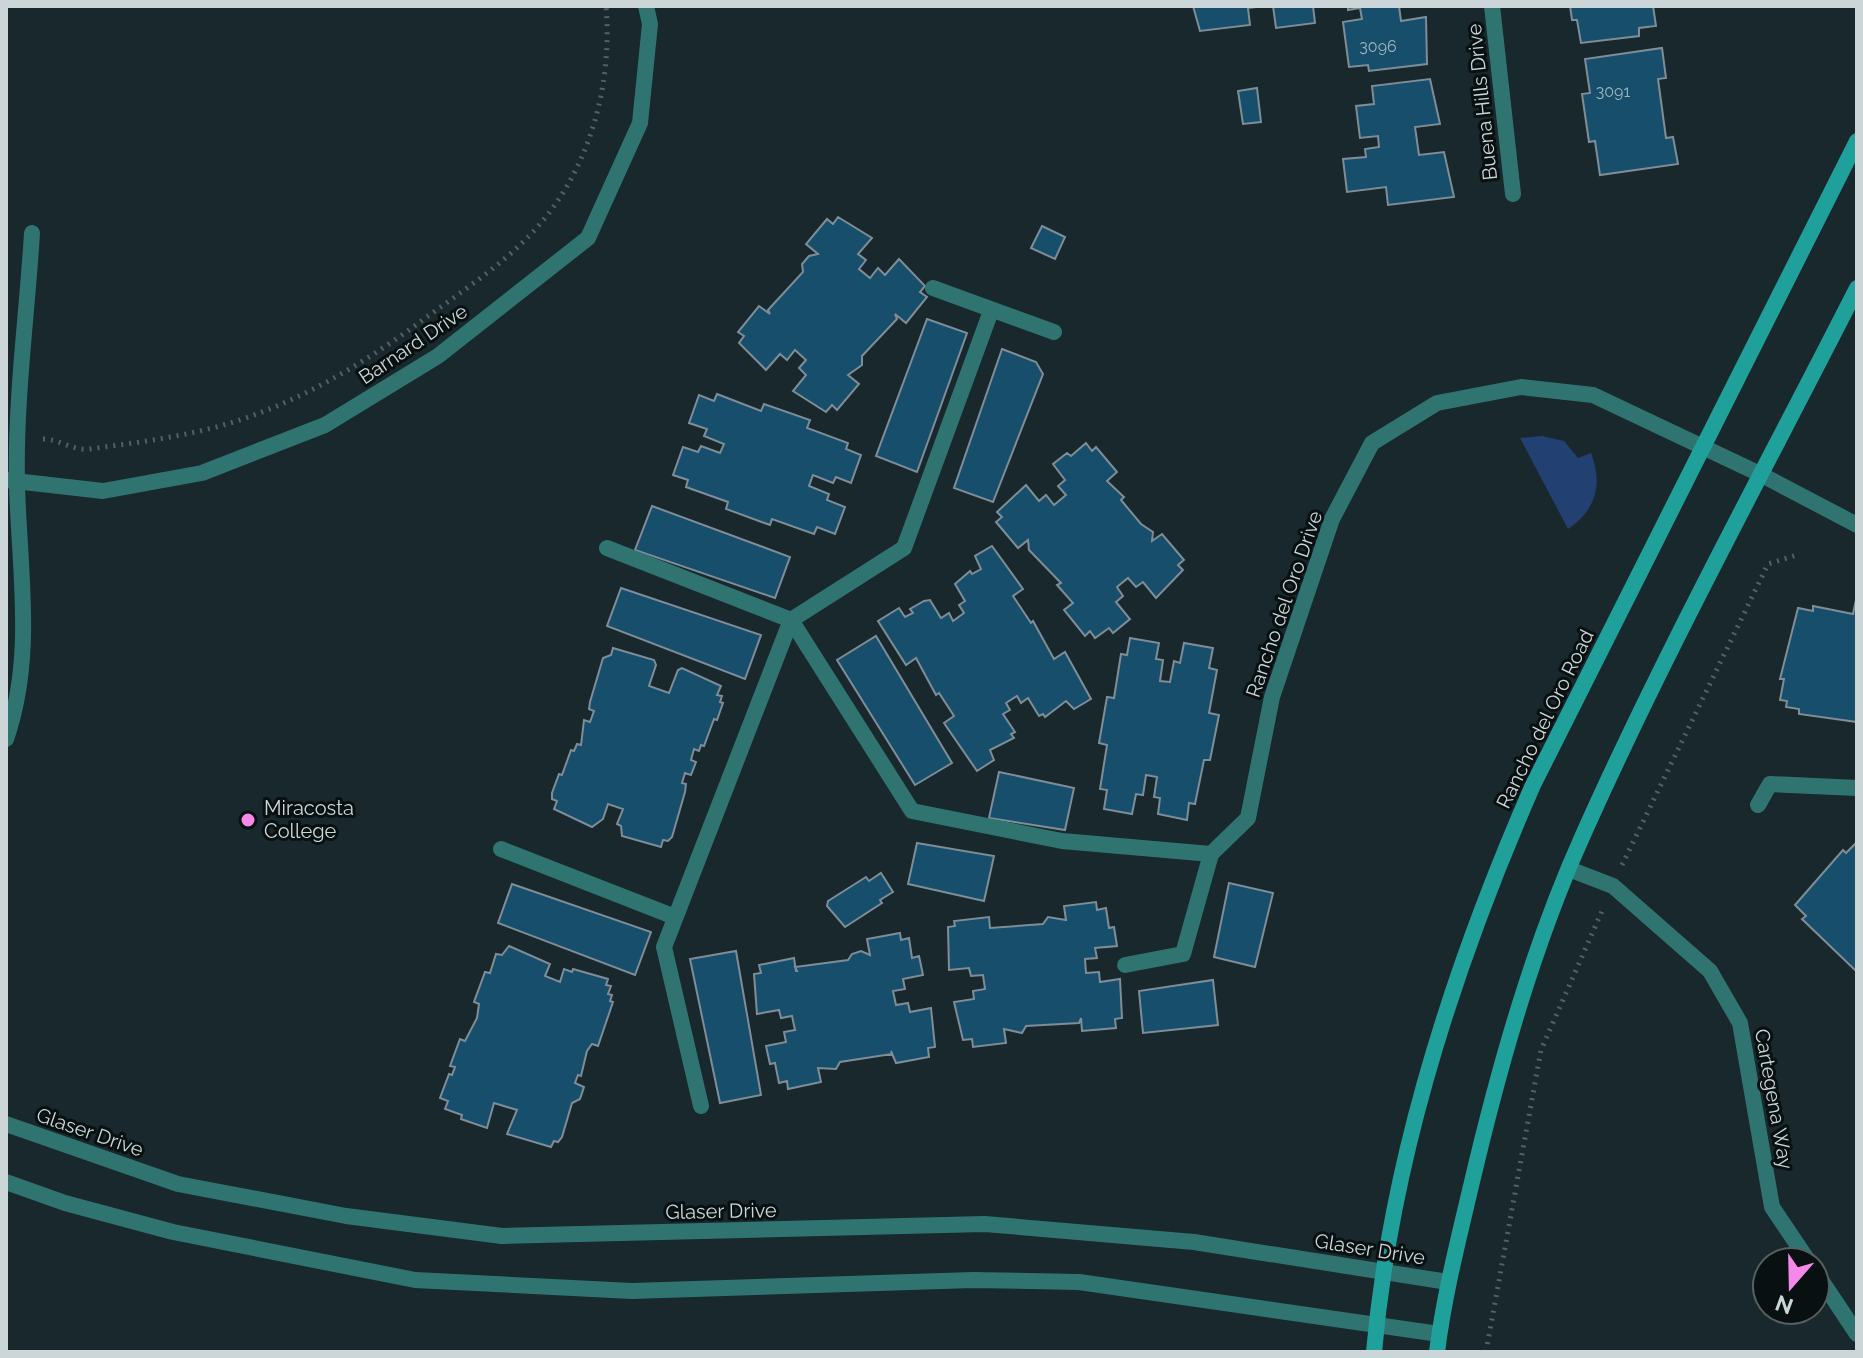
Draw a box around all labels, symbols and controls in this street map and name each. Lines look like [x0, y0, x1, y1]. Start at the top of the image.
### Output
street label: Buena Hills Drive [1462, 22, 1502, 181]
house number: 3096 [1359, 37, 1397, 56]
house number: 3091 [1596, 82, 1630, 101]
street label: Barnard Drive [354, 299, 472, 389]
street label: Rancho del Oro Drive [1241, 507, 1327, 700]
street label: Rancho del Oro Road [1491, 626, 1599, 812]
place label: Miracosta College [264, 796, 354, 843]
marker: Miracosta College [239, 811, 257, 829]
street label: Cartegena Way [1750, 1027, 1798, 1171]
street label: Glaser Drive [33, 1103, 147, 1162]
street label: Glaser Drive [665, 1198, 777, 1224]
street label: Glaser Drive [1313, 1228, 1427, 1270]
north arrow [1751, 1246, 1831, 1326]
text: N [1772, 1290, 1796, 1320]

